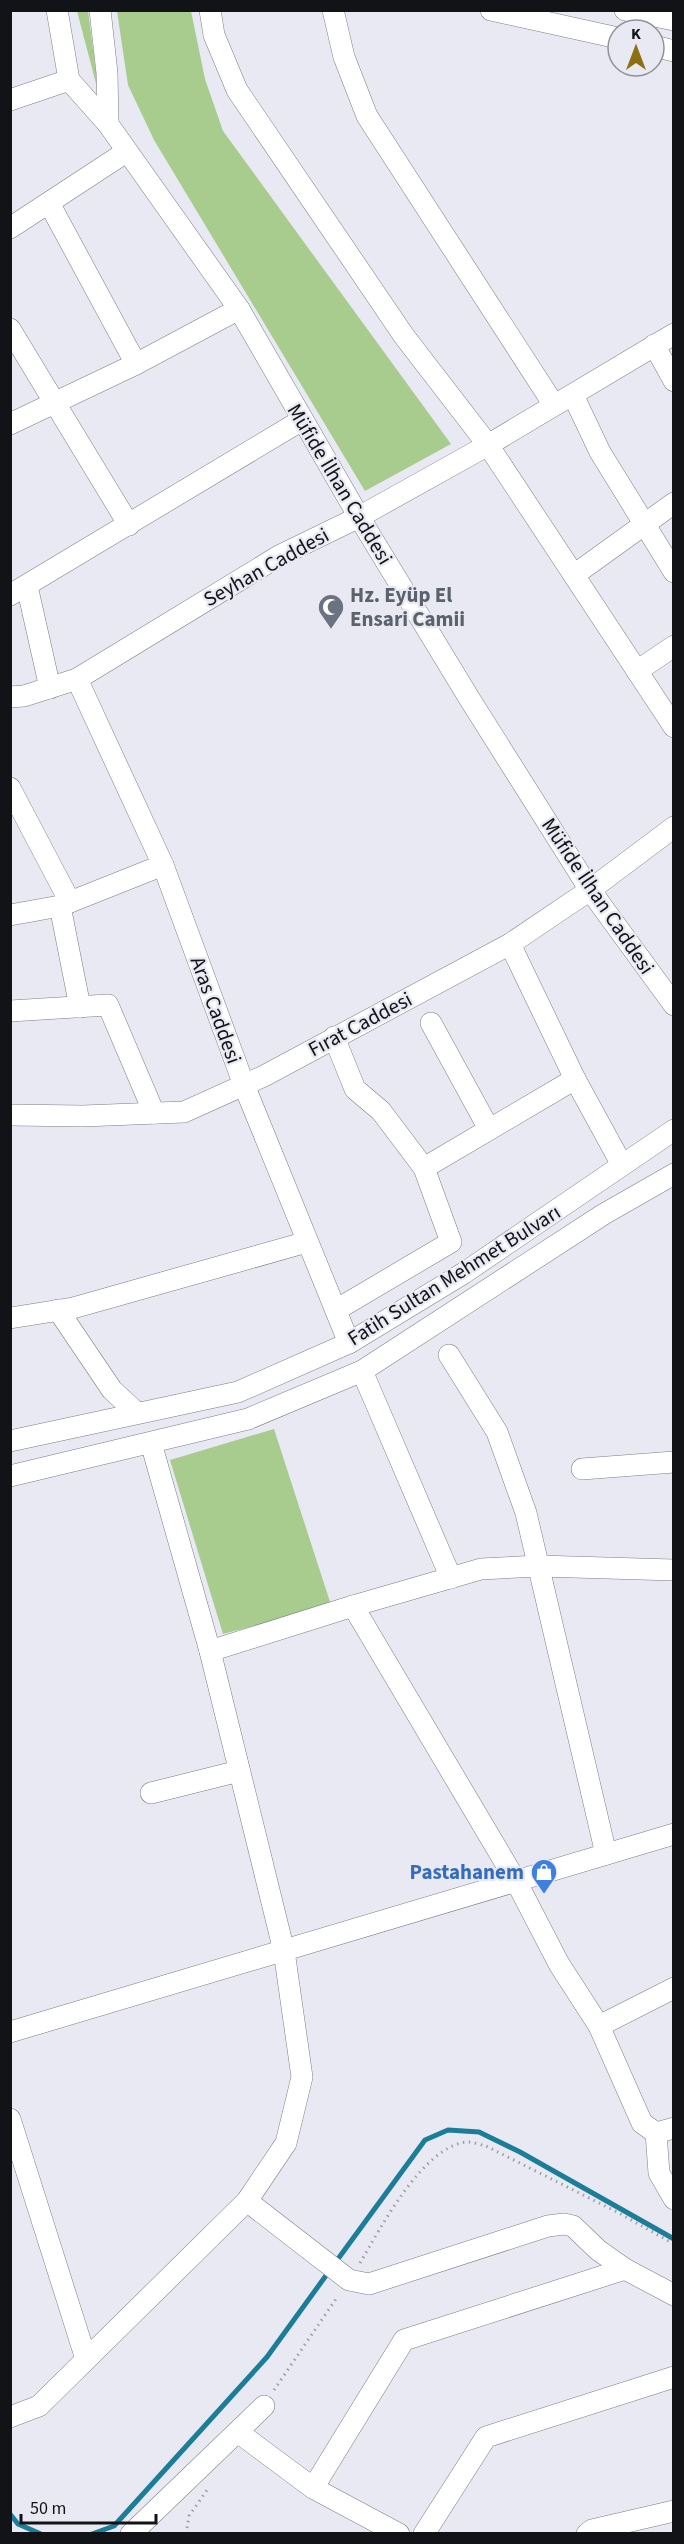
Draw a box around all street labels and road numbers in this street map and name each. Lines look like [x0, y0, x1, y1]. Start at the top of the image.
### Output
street label: Müfide İlhan Caddesi [280, 398, 400, 570]
street label: Seyhan Caddesi [198, 520, 334, 614]
street label: Müfide İlhan Caddesi [534, 812, 662, 980]
street label: Aras Caddesi [183, 952, 249, 1068]
street label: Fırat Caddesi [303, 984, 417, 1064]
street label: Fatih Sultan Mehmet Bulvarı [342, 1197, 566, 1353]

